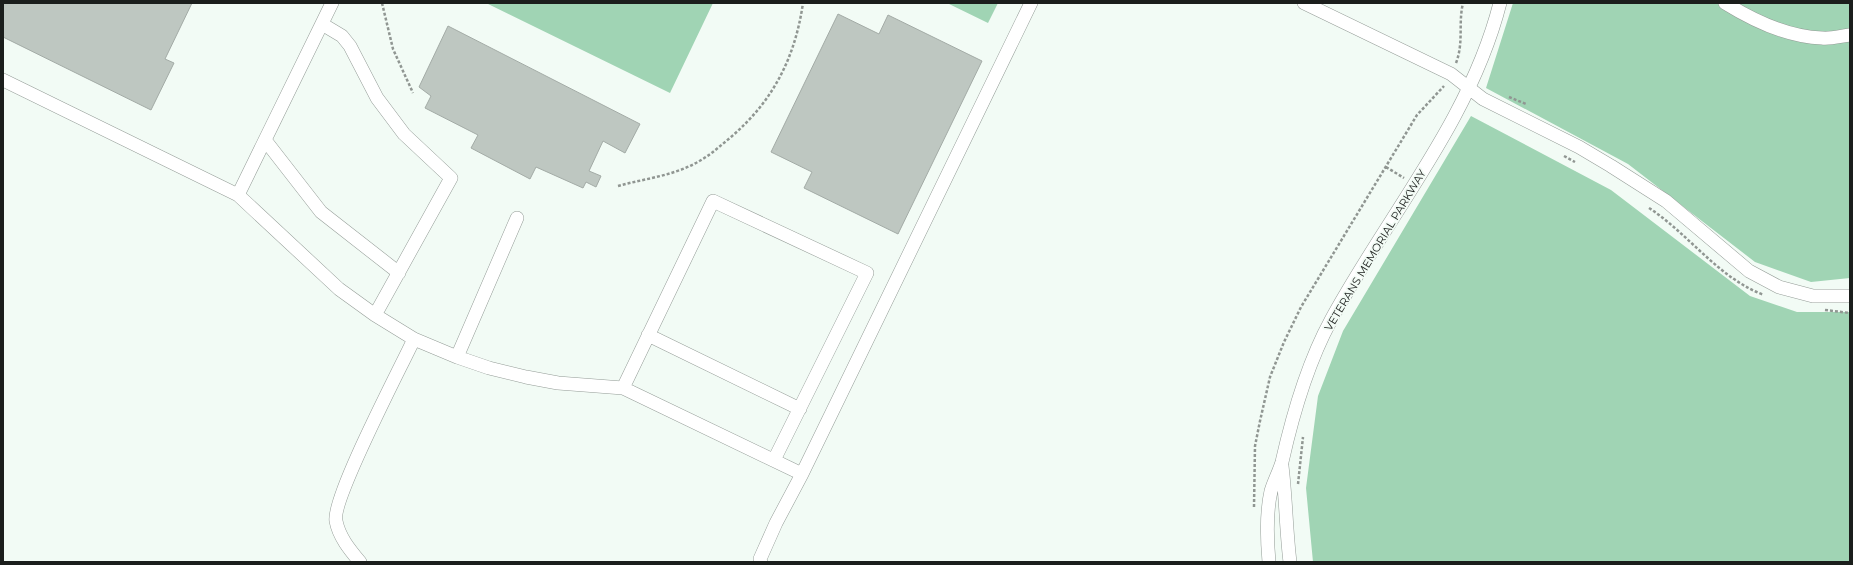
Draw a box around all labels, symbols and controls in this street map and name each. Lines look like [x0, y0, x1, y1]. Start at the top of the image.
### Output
street label: VETERANS MEMORIAL PARKWAY [1321, 167, 1429, 333]

